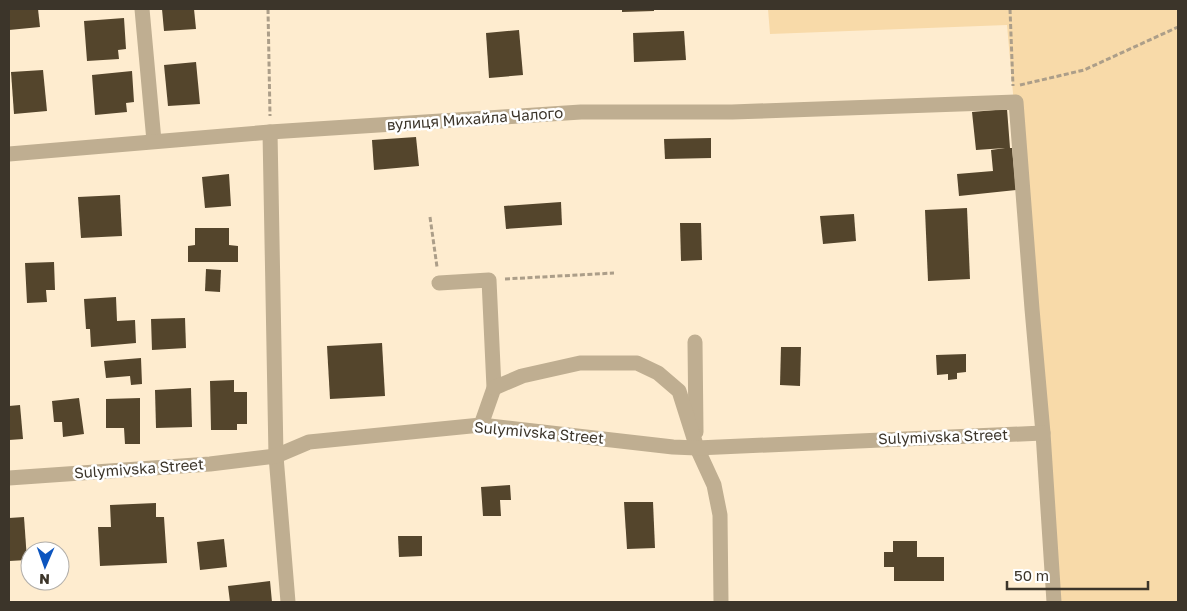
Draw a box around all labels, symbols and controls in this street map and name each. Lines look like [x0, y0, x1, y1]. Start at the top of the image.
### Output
street label: вулиця Михайла Чалого [386, 103, 564, 133]
street label: Sulymivska Street [473, 417, 605, 447]
street label: Sulymivska Street [878, 425, 1008, 447]
street label: Sulymivska Street [73, 454, 204, 482]
north arrow [20, 541, 70, 591]
scale bar [1007, 558, 1148, 590]
text: 50 m [1014, 566, 1049, 584]
text: N [39, 571, 50, 588]

